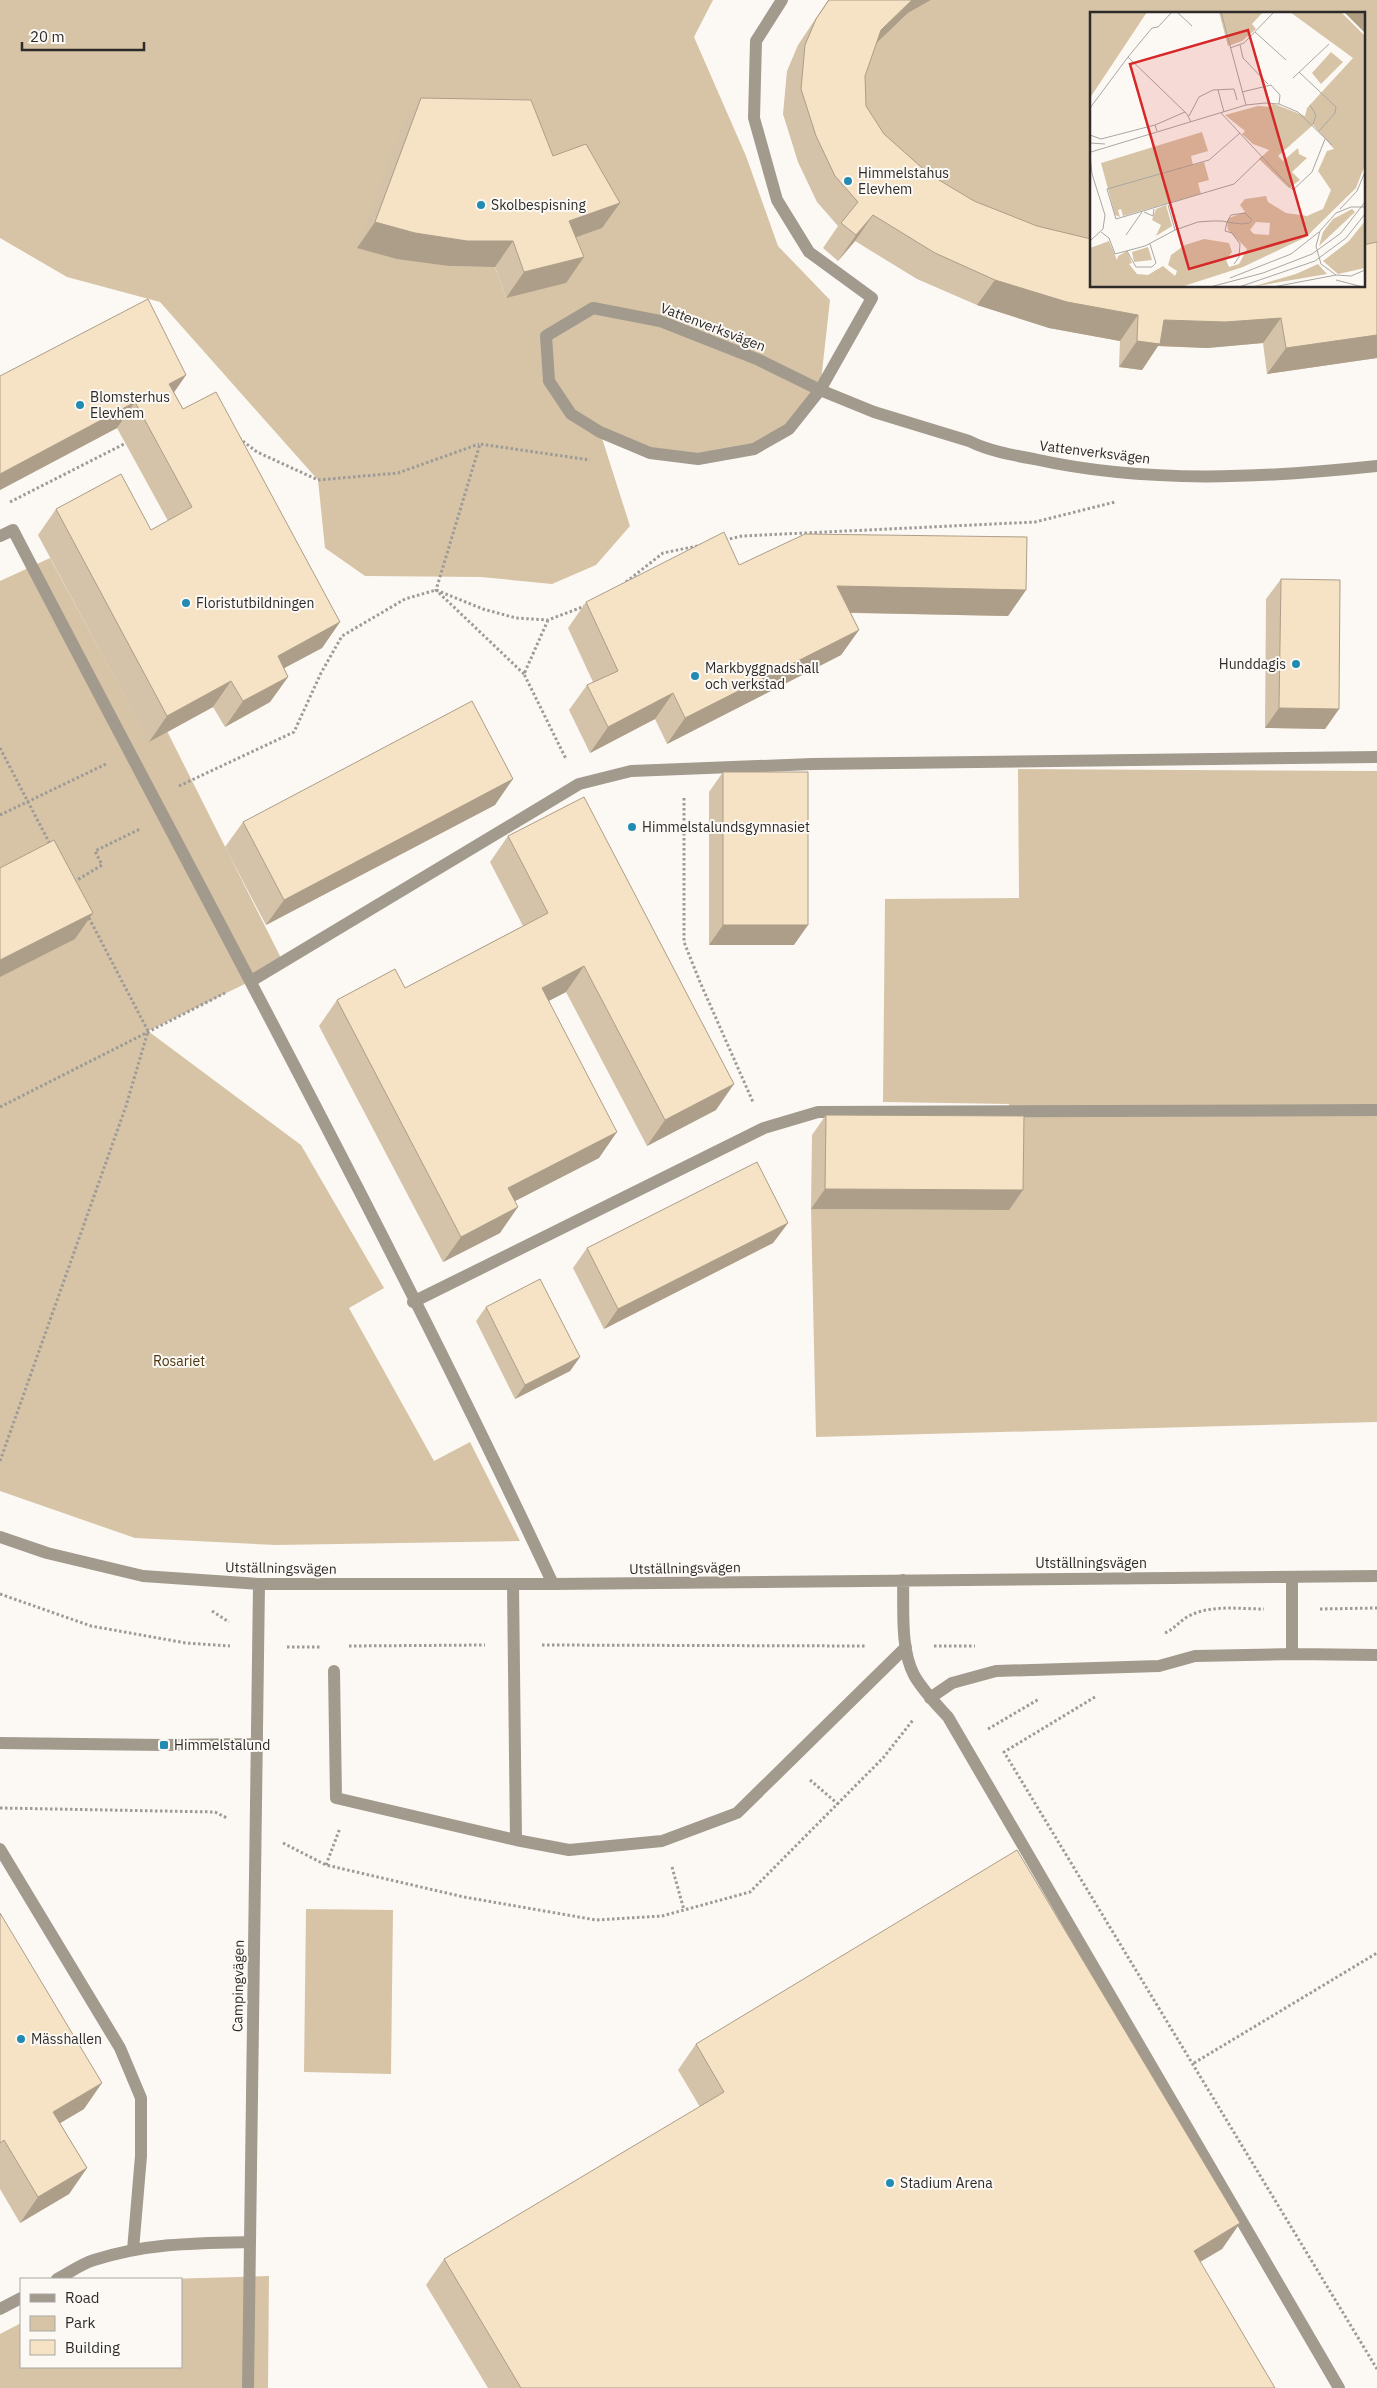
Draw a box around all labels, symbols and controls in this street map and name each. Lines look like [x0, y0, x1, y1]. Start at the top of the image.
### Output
inset map [1090, 12, 1364, 288]
scale bar [22, 20, 145, 52]
text: 20 m [30, 27, 65, 46]
place label: Himmelstahus Elevhem [858, 164, 949, 198]
marker: Himmelstahus Elevhem [842, 175, 854, 187]
place label: Skolbespisning [491, 196, 586, 214]
marker: Skolbespisning [475, 199, 487, 211]
street label: Vattenverksvägen [658, 299, 768, 355]
place label: Blomsterhus Elevhem [90, 388, 170, 422]
marker: Blomsterhus Elevhem [74, 399, 86, 411]
street label: Vattenverksvägen [1039, 436, 1151, 468]
place label: Floristutbildningen [196, 594, 315, 612]
marker: Floristutbildningen [180, 597, 192, 609]
place label: Hunddagis [1219, 655, 1286, 673]
marker: Hunddagis [1290, 658, 1302, 670]
place label: Markbyggnadshall och verkstad [705, 659, 819, 693]
marker: Markbyggnadshall och verkstad [689, 670, 701, 682]
place label: Himmelstalundsgymnasiet [642, 818, 810, 836]
marker: Himmelstalundsgymnasiet [626, 821, 638, 833]
park label: Rosariet [153, 1352, 205, 1370]
street label: Utställningsvägen [1035, 1554, 1147, 1572]
street label: Utställningsvägen [225, 1558, 337, 1578]
street label: Utställningsvägen [629, 1558, 741, 1578]
place label: Himmelstalund [174, 1736, 270, 1754]
marker: Himmelstalund [158, 1739, 170, 1751]
street label: Campingvägen [228, 1940, 248, 2032]
place label: Mässhallen [31, 2030, 102, 2048]
marker: Mässhallen [15, 2033, 27, 2045]
place label: Stadium Arena [900, 2174, 993, 2192]
marker: Stadium Arena [884, 2177, 896, 2189]
legend [20, 2278, 182, 2368]
text: Road [65, 2288, 100, 2307]
text: Park [65, 2313, 95, 2332]
text: Building [65, 2338, 120, 2357]

